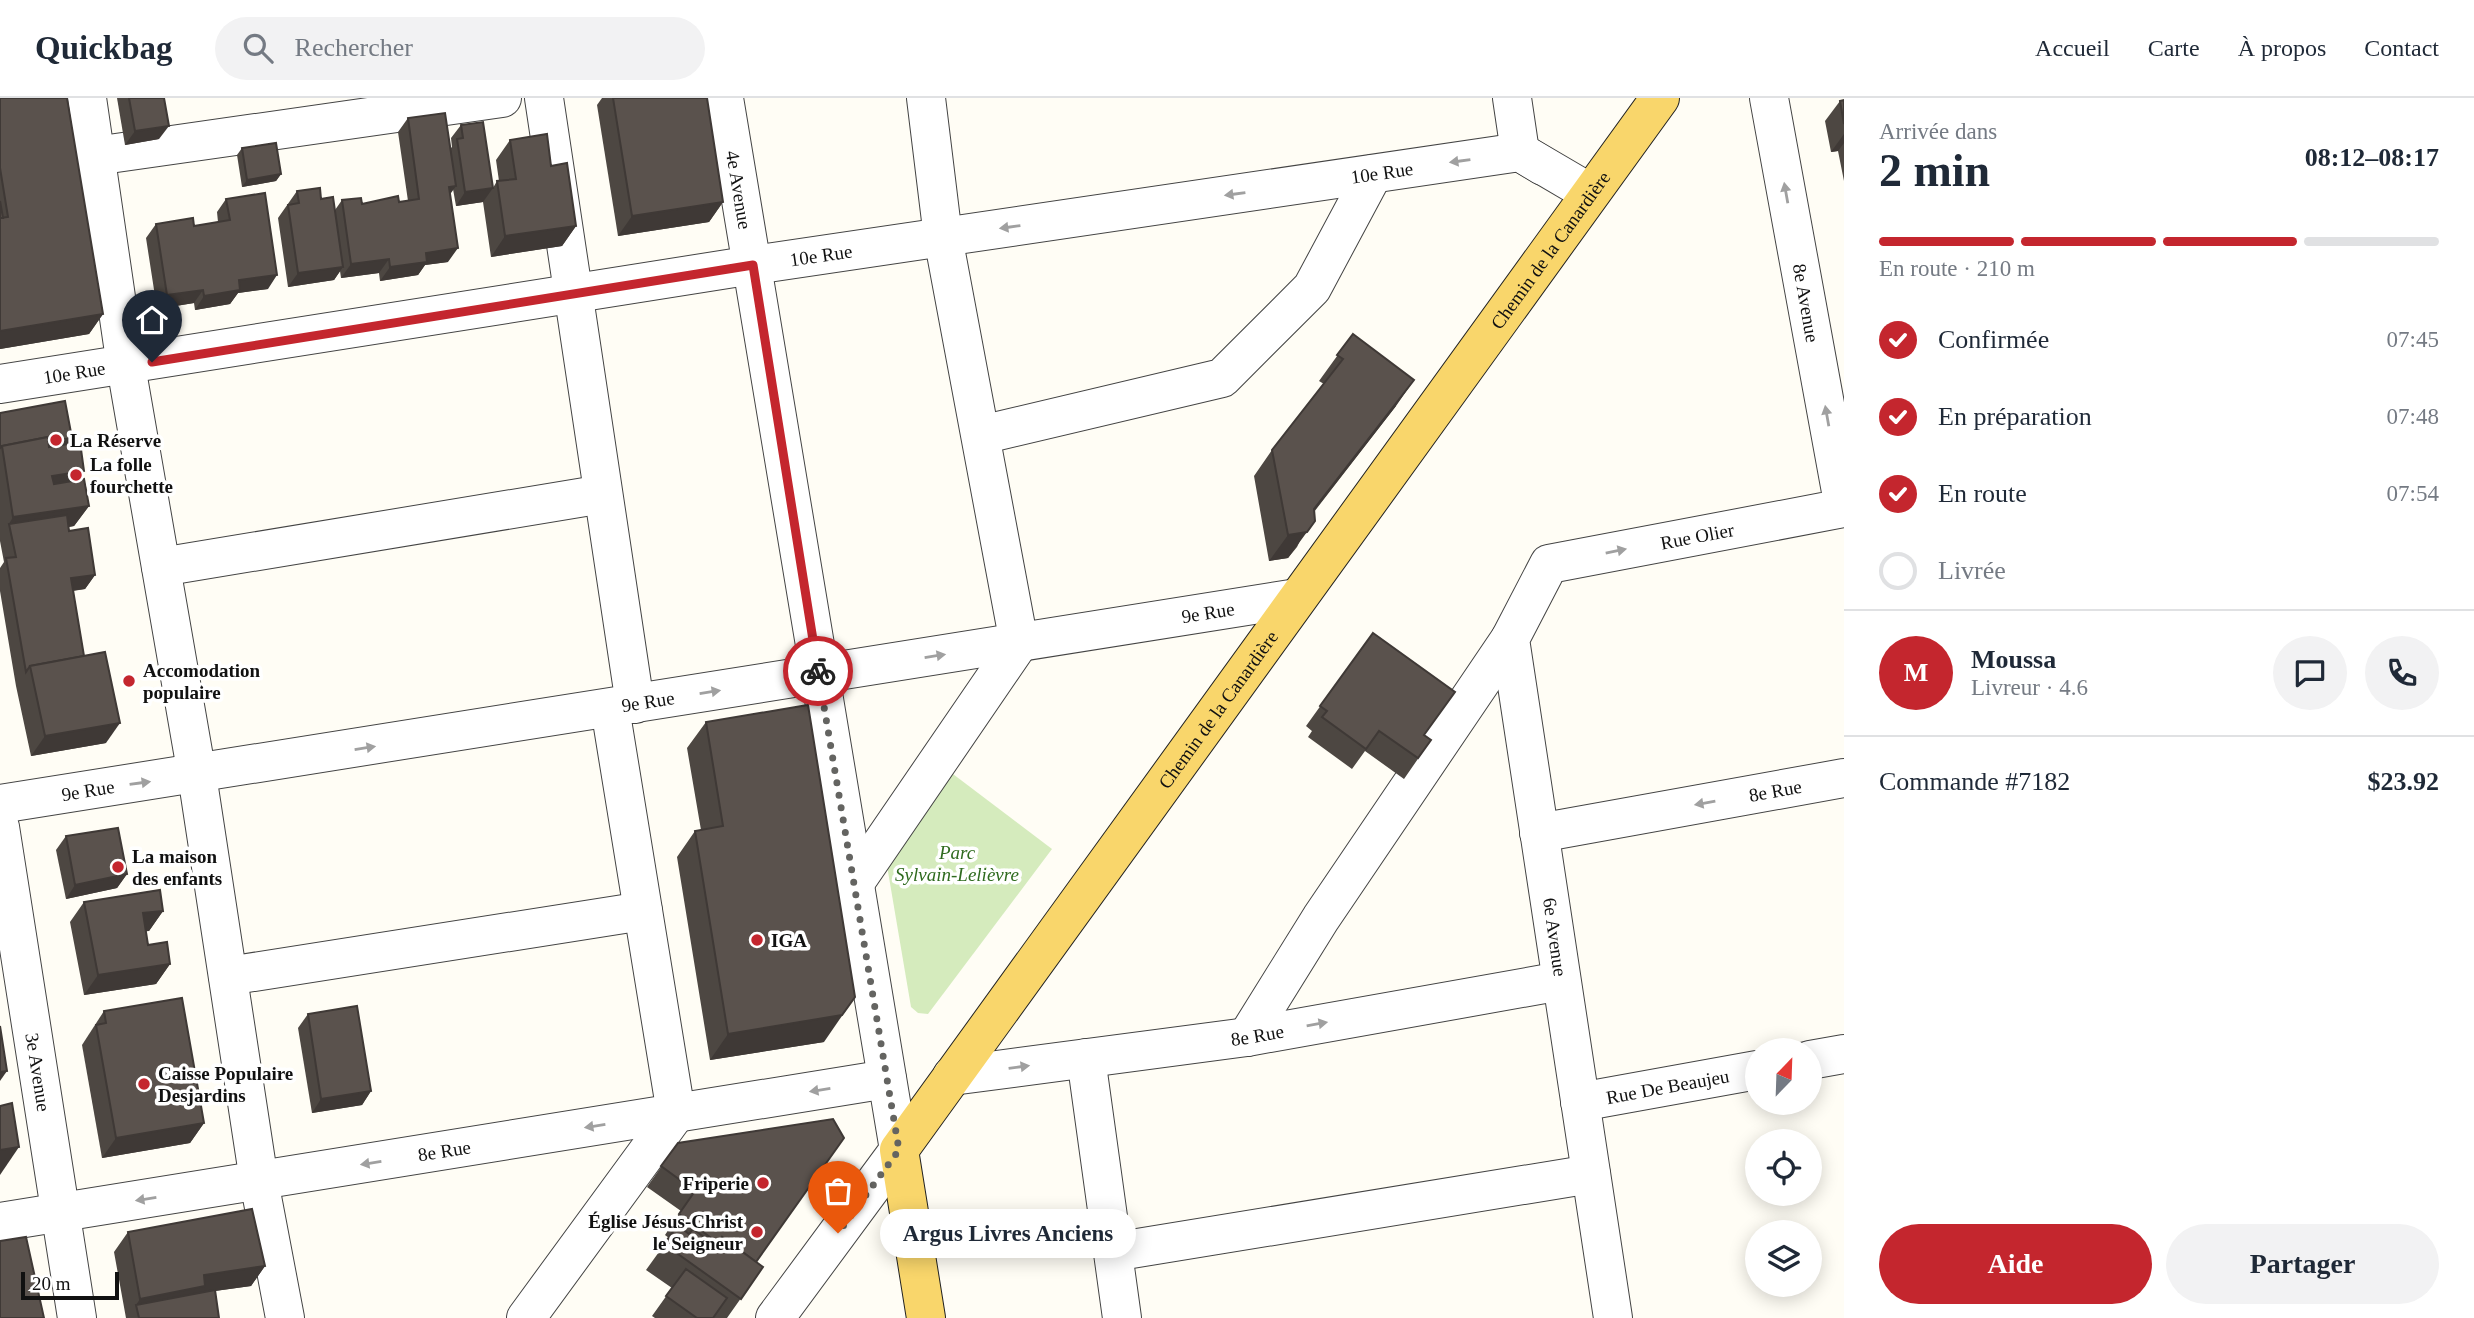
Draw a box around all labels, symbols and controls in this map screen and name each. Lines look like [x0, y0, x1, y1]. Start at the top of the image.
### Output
search box [215, 17, 705, 80]
icon: search [239, 29, 277, 67]
text: Quickbag [35, 30, 173, 66]
text: Rechercher [295, 33, 413, 62]
text: Accueil [2035, 35, 2110, 61]
text: Carte [2148, 35, 2200, 61]
text: À propos [2238, 35, 2326, 61]
text: Contact [2364, 35, 2439, 61]
text: Arrivée dans [1879, 119, 1997, 144]
text: 08:12–08:17 [2305, 143, 2439, 172]
text: 2 min [1879, 145, 1990, 196]
street label: 4e Avenue [722, 149, 756, 231]
one-way arrow [1449, 156, 1471, 167]
street label: 10e Rue [1349, 157, 1414, 187]
street label: Chemin de la Canardière [1486, 167, 1614, 333]
one-way arrow [1780, 182, 1791, 204]
one-way arrow [1224, 189, 1246, 200]
one-way arrow [999, 222, 1021, 233]
street label: 10e Rue [788, 240, 854, 270]
text: En route · 210 m [1879, 256, 2035, 281]
street label: 8e Avenue [1789, 262, 1823, 344]
pin [122, 290, 182, 362]
icon: home [133, 301, 171, 339]
icon: check [1879, 321, 1917, 359]
text: Confirmée [1938, 325, 2049, 354]
text: 07:45 [2387, 327, 2439, 352]
street label: 10e Rue [41, 357, 107, 388]
icon: check [1879, 398, 1917, 436]
text: En préparation [1938, 402, 2092, 431]
text: 07:48 [2387, 404, 2439, 429]
one-way arrow [1821, 405, 1832, 427]
place label: La Réserve [70, 430, 161, 451]
marker: La Réserve [48, 432, 64, 448]
place label: La folle fourchette [90, 454, 173, 497]
marker: La folle fourchette [68, 467, 84, 483]
icon: check [1879, 475, 1917, 513]
text: En route [1938, 479, 2027, 508]
text: 07:54 [2387, 481, 2439, 506]
street label: Rue Olier [1659, 519, 1736, 553]
one-way arrow [1605, 546, 1627, 557]
text: Livrée [1938, 556, 2006, 585]
street label: 9e Rue [1180, 598, 1236, 627]
street label: Chemin de la Canardière [1154, 626, 1282, 792]
courier [783, 636, 853, 706]
button: chat [2273, 636, 2347, 710]
button: phone [2365, 636, 2439, 710]
text: Moussa [1971, 645, 2056, 674]
one-way arrow [924, 650, 946, 661]
icon: bike [799, 652, 837, 690]
text: M [1904, 658, 1928, 687]
place label: Accomodation populaire [143, 660, 261, 703]
marker: Accomodation populaire [121, 673, 137, 689]
text: Livreur · 4.6 [1971, 675, 2088, 700]
one-way arrow [700, 686, 722, 697]
street label: 9e Rue [620, 687, 676, 716]
one-way arrow [354, 742, 376, 753]
text: Commande #7182 [1879, 767, 2070, 796]
text: $23.92 [2368, 767, 2439, 796]
street label: 9e Rue [60, 775, 116, 805]
street label: 8e Rue [1747, 775, 1803, 805]
one-way arrow [129, 778, 151, 789]
one-way arrow [1693, 798, 1715, 809]
park label: Parc Sylvain-Lelièvre [895, 842, 1019, 885]
place label: La maison des enfants [132, 846, 222, 889]
marker: La maison des enfants [110, 859, 126, 875]
street label: 6e Avenue [1539, 896, 1571, 978]
place label: IGA [771, 930, 807, 951]
marker: IGA [749, 932, 765, 948]
one-way arrow [1306, 1018, 1328, 1029]
street label: 8e Rue [1230, 1020, 1285, 1050]
street label: 3e Avenue [22, 1031, 55, 1113]
north arrow [1745, 1038, 1822, 1115]
map controls [1745, 1038, 1822, 1297]
one-way arrow [1008, 1061, 1030, 1072]
place label: Caisse Populaire Desjardins [158, 1063, 293, 1106]
street label: Rue De Beaujeu [1604, 1065, 1731, 1108]
marker: Caisse Populaire Desjardins [136, 1076, 152, 1092]
one-way arrow [809, 1085, 831, 1096]
one-way arrow [584, 1121, 606, 1132]
button: locate [1745, 1129, 1822, 1206]
street label: 8e Rue [416, 1136, 472, 1165]
one-way arrow [360, 1158, 382, 1169]
pin [808, 1161, 868, 1233]
icon: bag [819, 1172, 857, 1210]
place label: Friperie [683, 1173, 749, 1194]
marker: Friperie [755, 1175, 771, 1191]
one-way arrow [135, 1193, 157, 1204]
callout: Argus Livres Anciens [880, 1208, 1136, 1258]
place label: Église Jésus-Christ le Seigneur [588, 1211, 744, 1254]
button: layers [1745, 1220, 1822, 1297]
text: Argus Livres Anciens [903, 1221, 1113, 1246]
marker: Église Jésus-Christ le Seigneur [749, 1224, 765, 1240]
button: Aide [1879, 1224, 2152, 1304]
button: Partager [2166, 1224, 2439, 1304]
scale bar [21, 1269, 119, 1301]
text: 20 m [32, 1273, 71, 1294]

